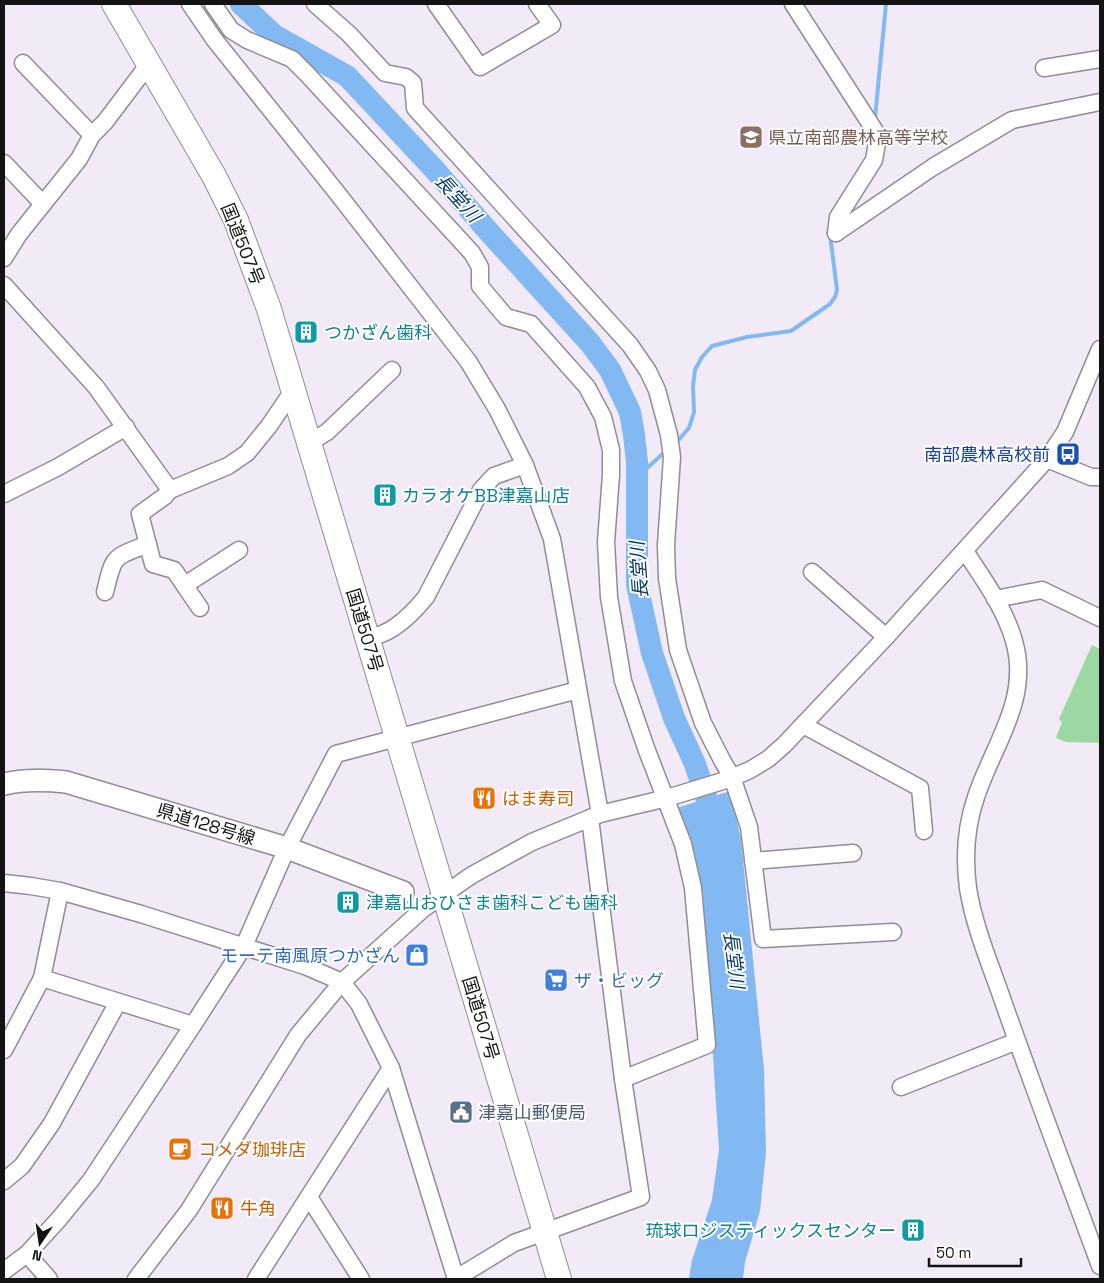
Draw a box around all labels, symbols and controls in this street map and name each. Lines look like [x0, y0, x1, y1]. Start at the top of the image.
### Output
school or university icon: 県立南部農林高等学校 [738, 124, 764, 150]
place label: 県立南部農林高等学校 [768, 126, 948, 149]
water label: 長堂川 [430, 168, 488, 229]
street label: 国道507号 [216, 200, 270, 288]
building icon: つかざん歯科 [293, 319, 319, 345]
place label: つかざん歯科 [324, 321, 432, 344]
bus stop icon: 南部農林高校前 [1055, 441, 1081, 467]
place label: 南部農林高校前 [924, 443, 1050, 466]
building icon: カラオケBB津嘉山店 [372, 482, 398, 508]
place label: カラオケBB津嘉山店 [402, 484, 570, 507]
water label: 長堂川 [624, 539, 653, 599]
street label: 国道507号 [341, 585, 389, 675]
restaurant icon: はま寿司 [471, 785, 497, 811]
place label: はま寿司 [502, 787, 574, 810]
street label: 県道128号線 [154, 798, 258, 850]
building icon: 津嘉山おひさま歯科こども歯科 [335, 889, 361, 915]
place label: 津嘉山おひさま歯科こども歯科 [366, 891, 618, 914]
water label: 長堂川 [718, 930, 750, 992]
shop icon: モーテ南風原つかざん [404, 942, 430, 968]
place label: モーテ南風原つかざん [220, 944, 400, 967]
supermarket icon: ザ・ビッグ [543, 967, 569, 993]
place label: ザ・ビッグ [574, 969, 664, 992]
street label: 国道507号 [457, 973, 505, 1063]
public building icon: 津嘉山郵便局 [448, 1099, 474, 1125]
place label: 津嘉山郵便局 [478, 1101, 586, 1124]
cafe icon: コメダ珈琲店 [167, 1136, 193, 1162]
place label: コメダ珈琲店 [198, 1138, 306, 1161]
restaurant icon: 牛角 [209, 1195, 235, 1221]
place label: 牛角 [240, 1197, 276, 1220]
building icon: 琉球ロジスティックスセンター [900, 1217, 926, 1243]
north arrow [15, 1218, 65, 1268]
place label: 琉球ロジスティックスセンター [646, 1219, 896, 1242]
scale bar [929, 1236, 1022, 1268]
text: 50 m [936, 1243, 971, 1262]
text: N [30, 1246, 44, 1265]

